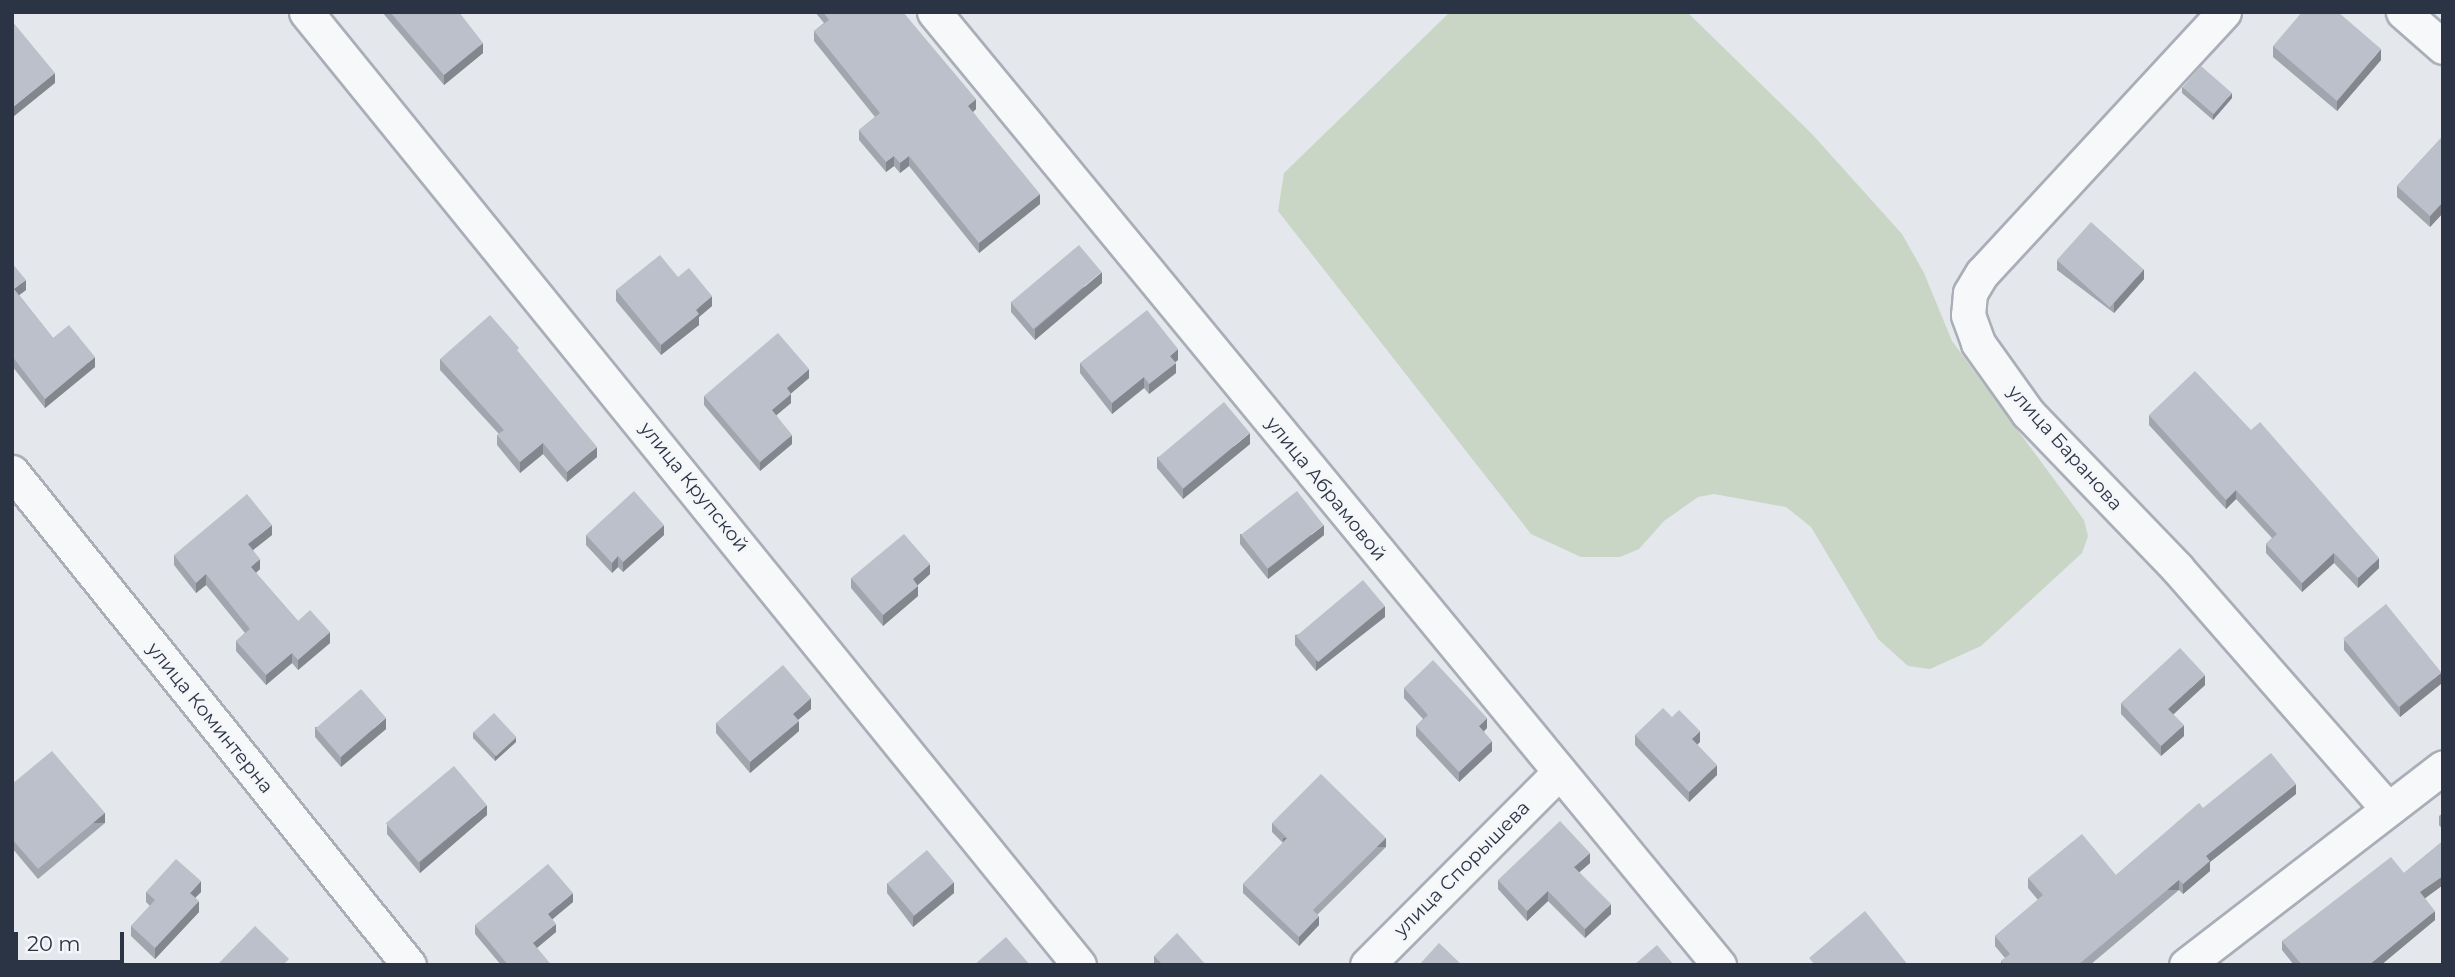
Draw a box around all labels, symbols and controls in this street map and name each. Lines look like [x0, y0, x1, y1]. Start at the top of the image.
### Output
street label: улица Баранова [2003, 381, 2127, 515]
street label: улица Абрамовой [1261, 412, 1391, 566]
street label: улица Крупской [635, 418, 753, 556]
street label: улица Коминтерна [142, 638, 278, 798]
street label: улица Спорышева [1389, 796, 1535, 942]
scale bar [18, 918, 128, 962]
text: 20 m [27, 931, 81, 956]

